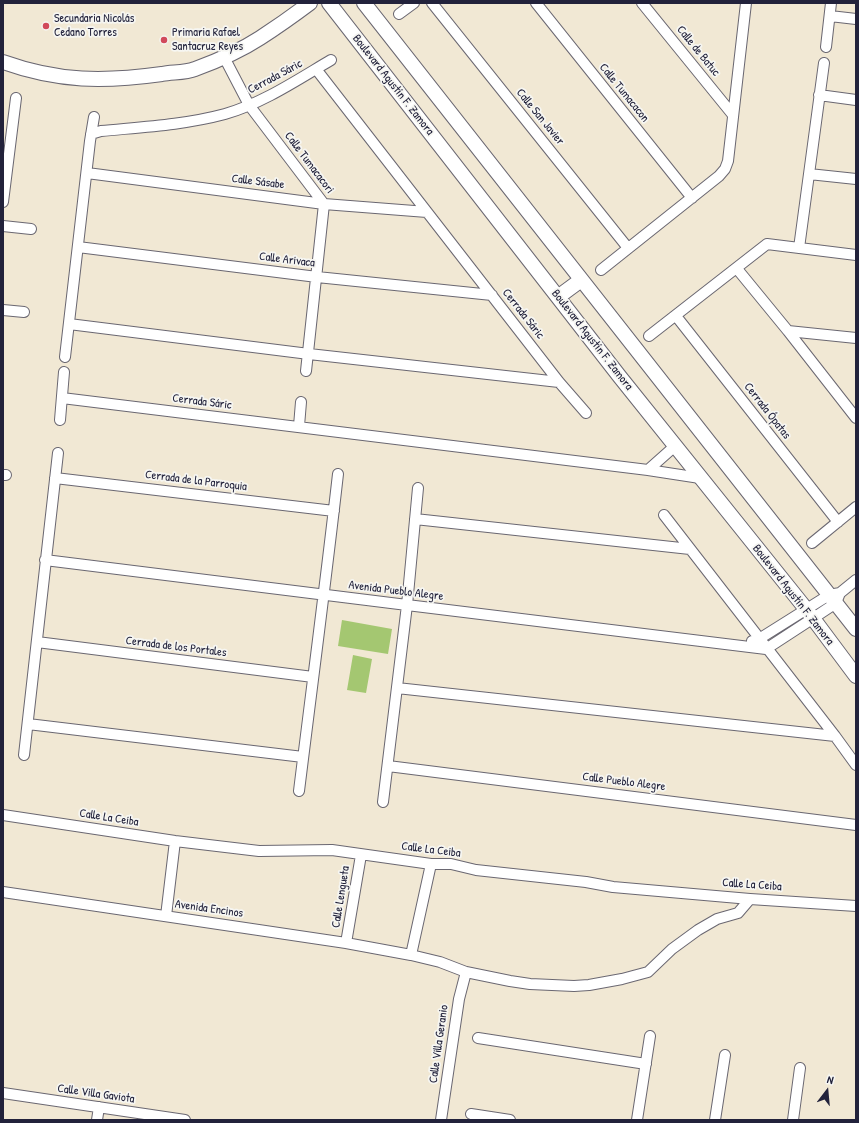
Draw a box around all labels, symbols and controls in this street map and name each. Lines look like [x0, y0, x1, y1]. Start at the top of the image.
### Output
place label: Secundaria Nicolás Cedano Torres [54, 12, 134, 40]
marker: Secundaria Nicolás Cedano Torres [41, 21, 51, 31]
street label: Calle de Batuc [673, 23, 723, 79]
place label: Primaria Rafael Santacruz Reyes [172, 26, 243, 54]
street label: Boulevard Agustín F. Zamora [349, 32, 437, 138]
marker: Primaria Rafael Santacruz Reyes [159, 35, 169, 45]
street label: Cerrada Sáric [245, 57, 305, 97]
street label: Calle Tumacacon [596, 61, 652, 125]
street label: Calle San Javier [513, 86, 567, 148]
street label: Calle Tumacacori [281, 129, 337, 197]
street label: Calle Sásabe [231, 172, 285, 192]
street label: Calle Arivaca [258, 249, 316, 271]
street label: Cerrada Sáric [499, 286, 547, 342]
street label: Boulevard Agustín F. Zamora [548, 287, 636, 393]
street label: Cerrada Ópatas [741, 380, 793, 442]
street label: Cerrada Sáric [172, 391, 232, 413]
street label: Cerrada de la Parroquia [144, 468, 248, 494]
street label: Boulevard Agustín F. Zamora [749, 542, 837, 648]
street label: Avenida Pueblo Alegre [348, 578, 444, 604]
street label: Cerrada de los Portales [125, 634, 227, 660]
street label: Calle Pueblo Alegre [582, 770, 666, 794]
street label: Calle La Ceiba [78, 806, 140, 830]
street label: Calle La Ceiba [401, 839, 461, 861]
street label: Calle Lengueta [329, 865, 353, 929]
street label: Calle La Ceiba [722, 876, 782, 894]
street label: Avenida Encinos [174, 897, 244, 921]
street label: Calle Villa Geranio [426, 1004, 452, 1084]
north arrow [807, 1071, 847, 1111]
text: N [826, 1072, 835, 1087]
street label: Calle Villa Gaviota [57, 1081, 135, 1107]

